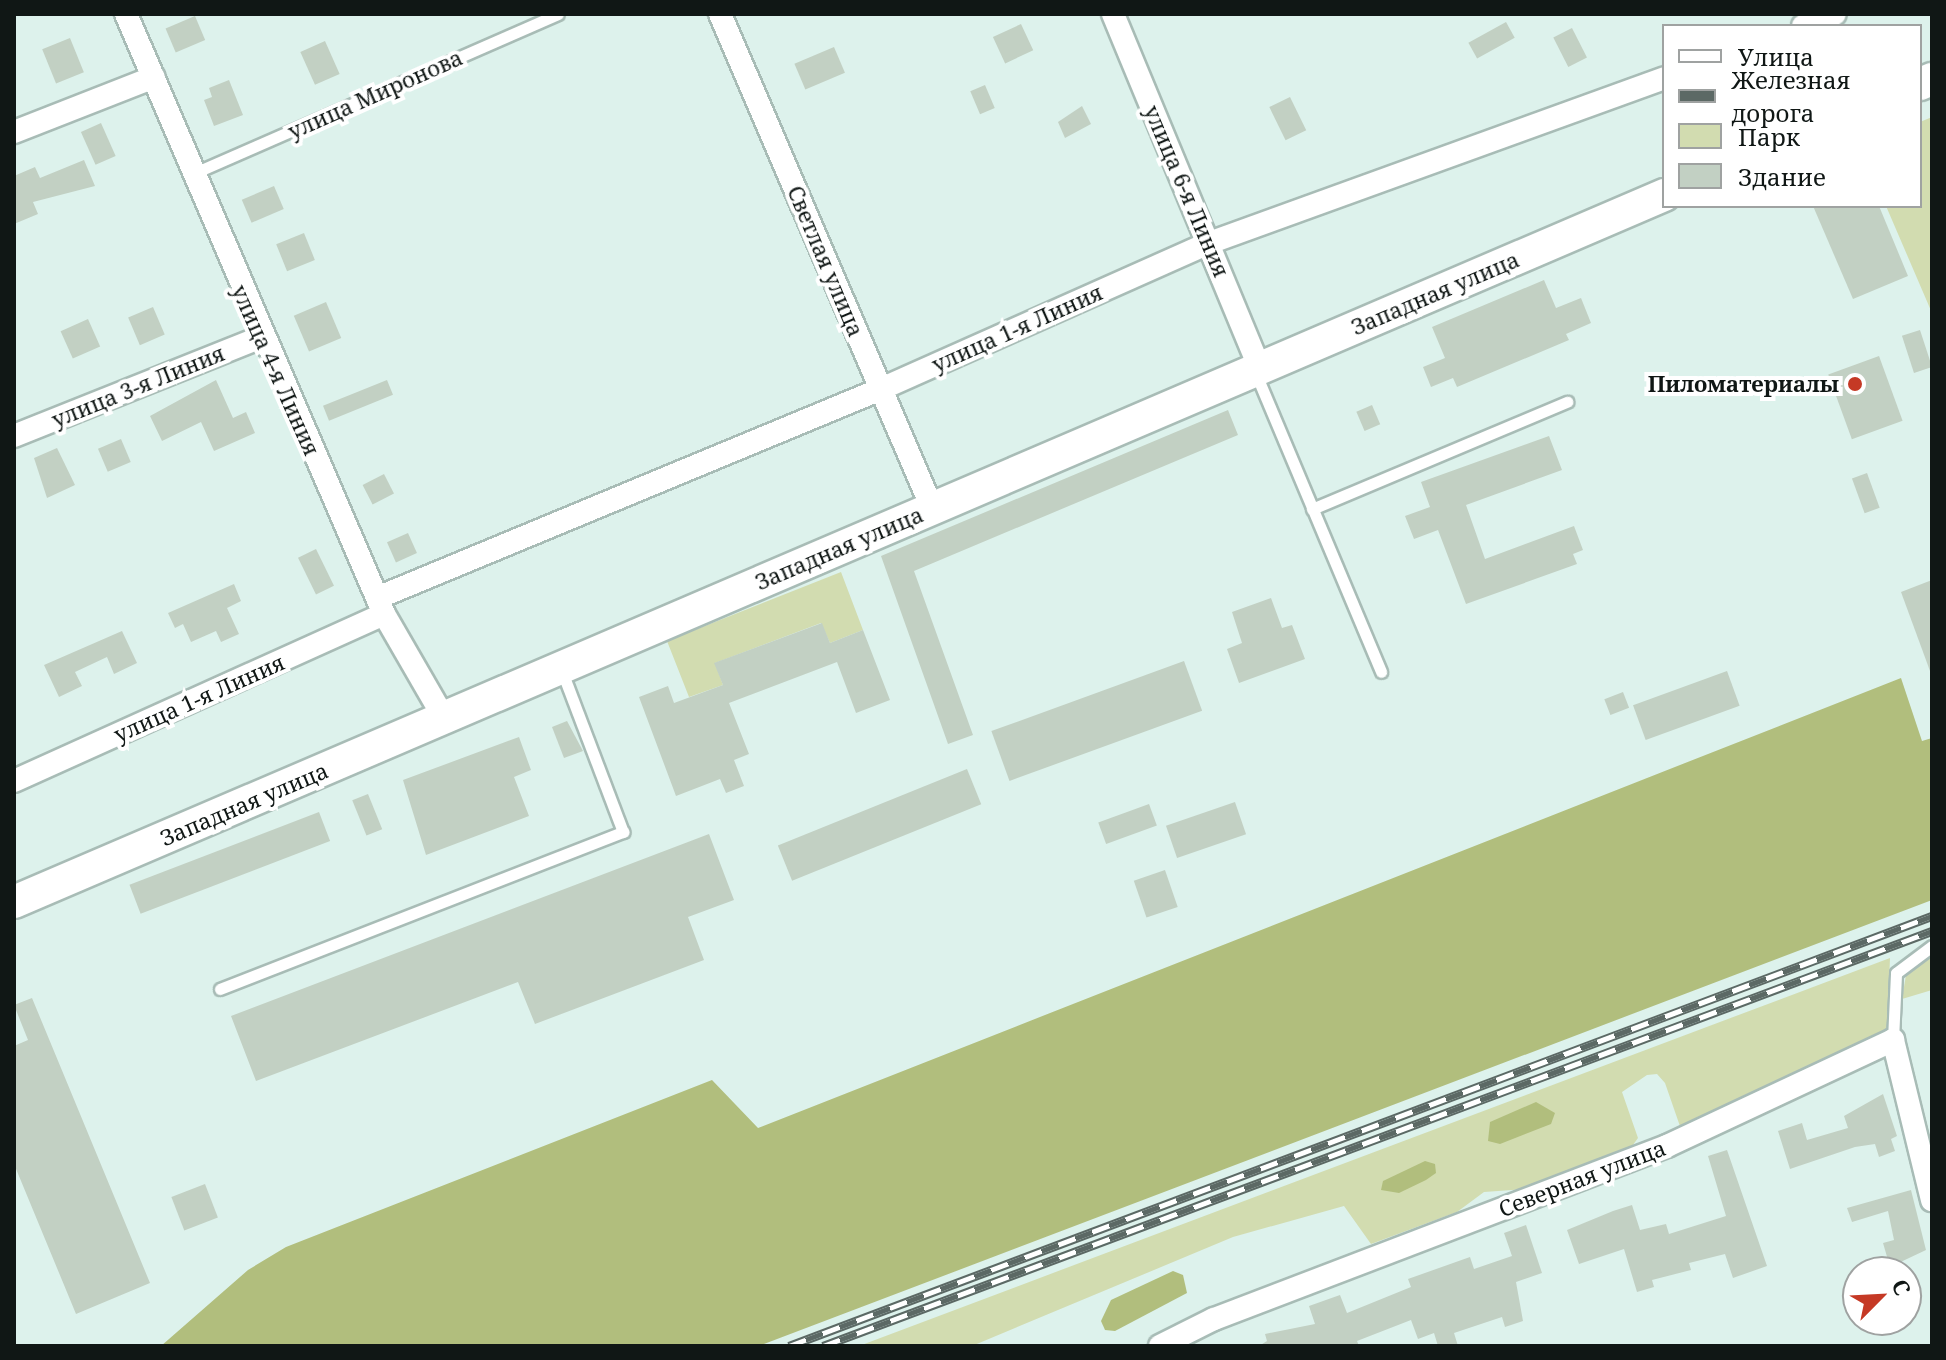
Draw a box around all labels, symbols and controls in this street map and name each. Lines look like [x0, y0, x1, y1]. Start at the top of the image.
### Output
legend [1662, 24, 1922, 208]
text: Улица [1738, 40, 1814, 73]
street label: улица Миронова [284, 44, 466, 144]
text: Железная дорога [1732, 63, 1850, 129]
street label: улица 6-я Линия [1139, 101, 1235, 281]
text: Парк [1738, 120, 1800, 153]
text: Здание [1738, 160, 1826, 193]
street label: Светлая улица [782, 182, 870, 340]
street label: Западная улица [1347, 246, 1523, 340]
street label: улица 1-я Линия [928, 278, 1106, 378]
street label: улица 4-я Линия [226, 281, 326, 459]
street label: улица 3-я Линия [48, 339, 228, 433]
place label: Пиломатериалы [1648, 371, 1839, 397]
marker: Пиломатериалы [1846, 375, 1864, 393]
street label: Западная улица [751, 501, 927, 595]
street label: улица 1-я Линия [110, 648, 288, 748]
street label: Западная улица [156, 757, 332, 851]
street label: Северная улица [1495, 1134, 1669, 1222]
north arrow [1842, 1256, 1922, 1336]
text: С [1885, 1274, 1919, 1300]

